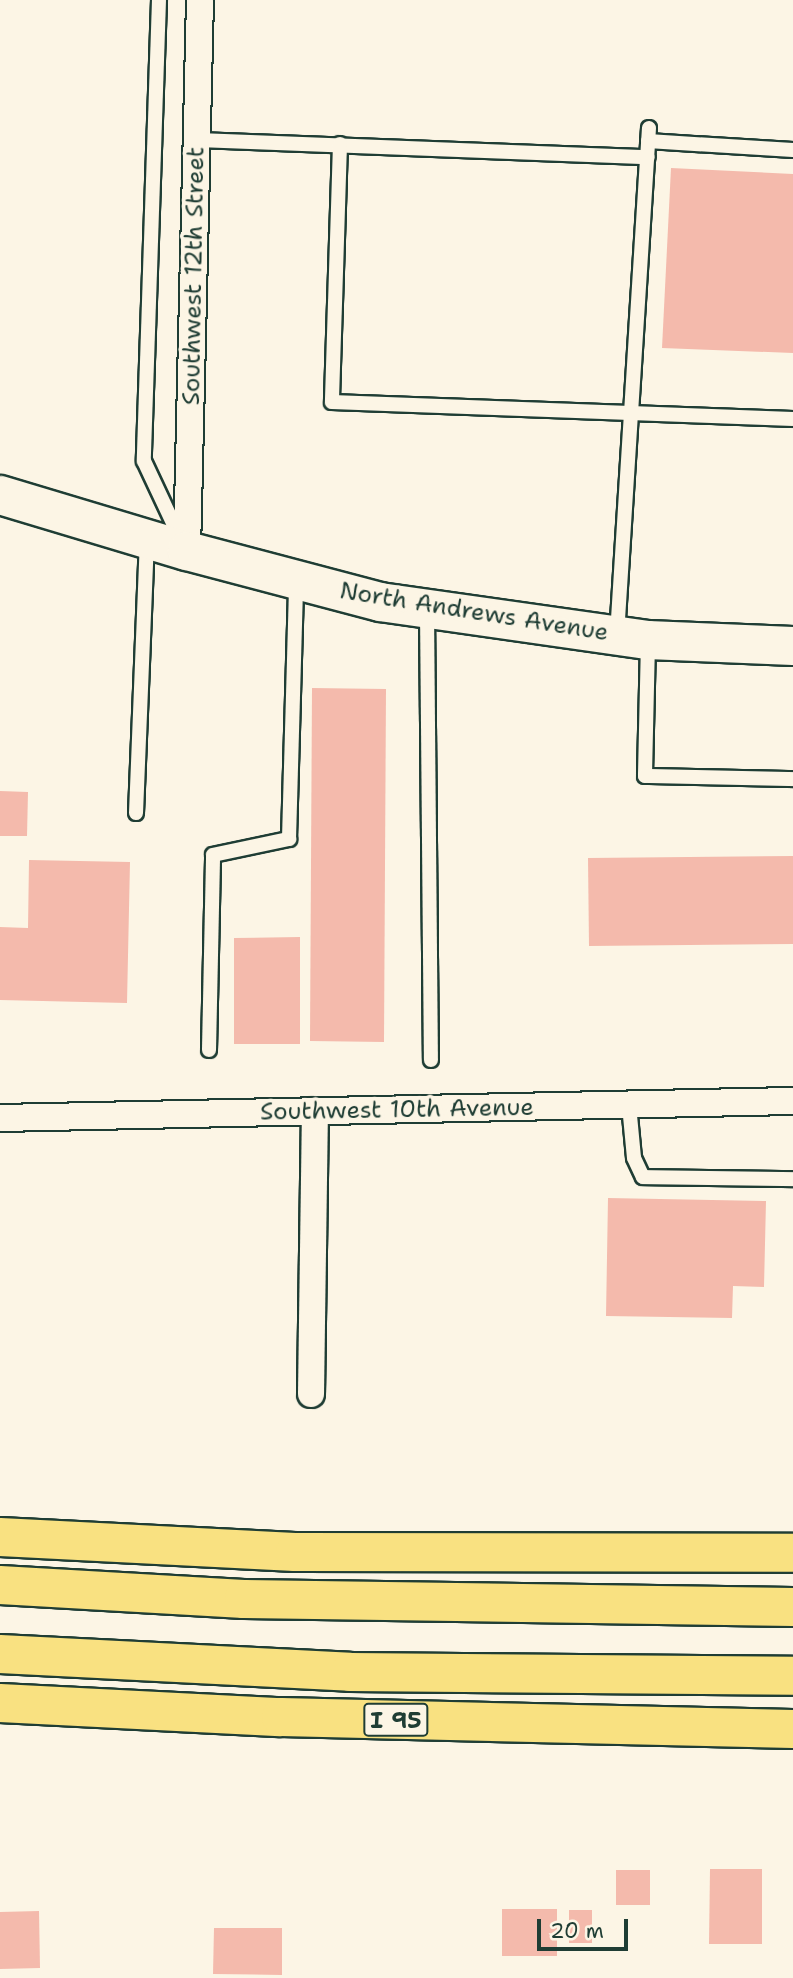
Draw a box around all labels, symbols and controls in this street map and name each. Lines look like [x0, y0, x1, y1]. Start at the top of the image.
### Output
street label: Southwest 12th Street [177, 147, 211, 405]
street label: North Andrews Avenue [338, 577, 610, 647]
street label: Southwest 10th Avenue [260, 1093, 534, 1127]
road number: I 95 [363, 1700, 429, 1740]
scale bar [541, 1904, 632, 1948]
text: 20 m [550, 1917, 604, 1945]

